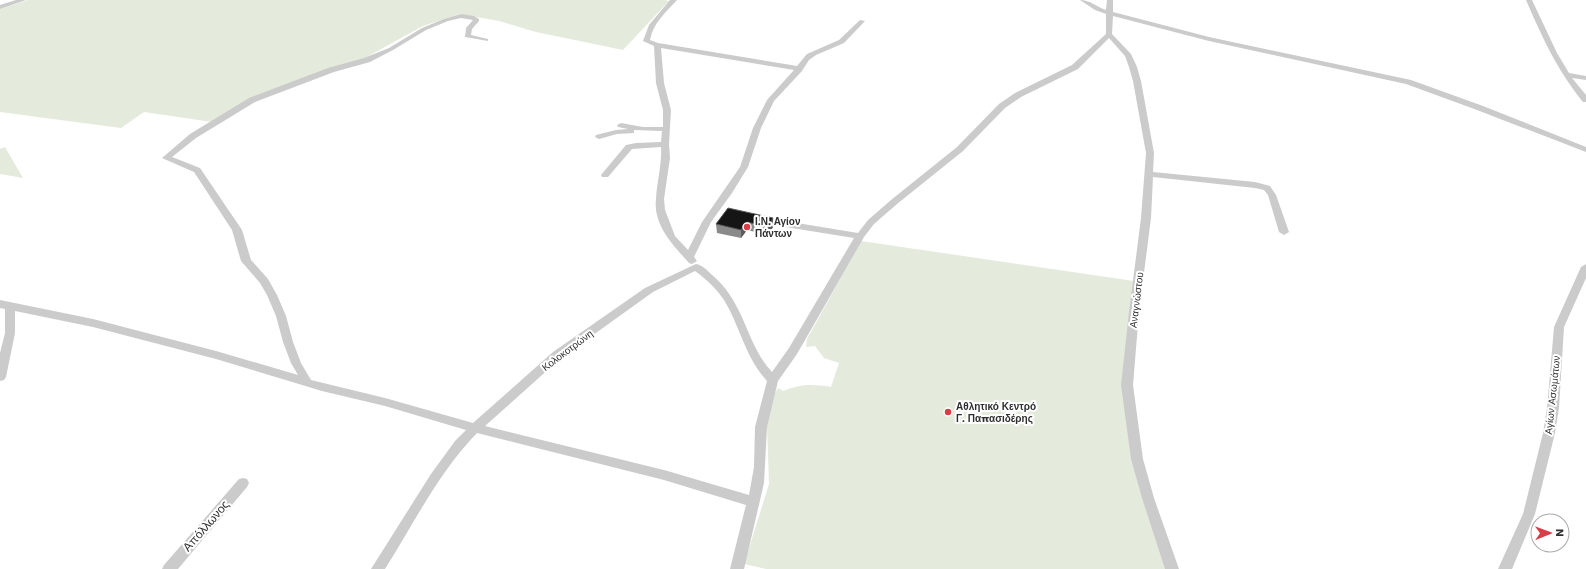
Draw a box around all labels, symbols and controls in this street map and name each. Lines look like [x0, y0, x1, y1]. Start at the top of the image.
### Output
place label: Ι.Ν. Αγίον Πάντων [755, 216, 801, 239]
marker: Ι.Ν. Αγίον Πάντων [742, 222, 752, 232]
street label: Αναγνώστου [1128, 272, 1145, 329]
street label: Κολοκοτρώνη [540, 328, 595, 373]
street label: Αγίων Ασωμάτων [1543, 355, 1562, 435]
place label: Αθλητικό Κεντρό Γ. Παπασιδέρης [956, 401, 1036, 425]
marker: Αθλητικό Κεντρό Γ. Παπασιδέρης [943, 407, 953, 417]
street label: Απόλλωνος [180, 498, 232, 554]
north arrow [1530, 513, 1570, 553]
text: N [1553, 529, 1566, 537]

